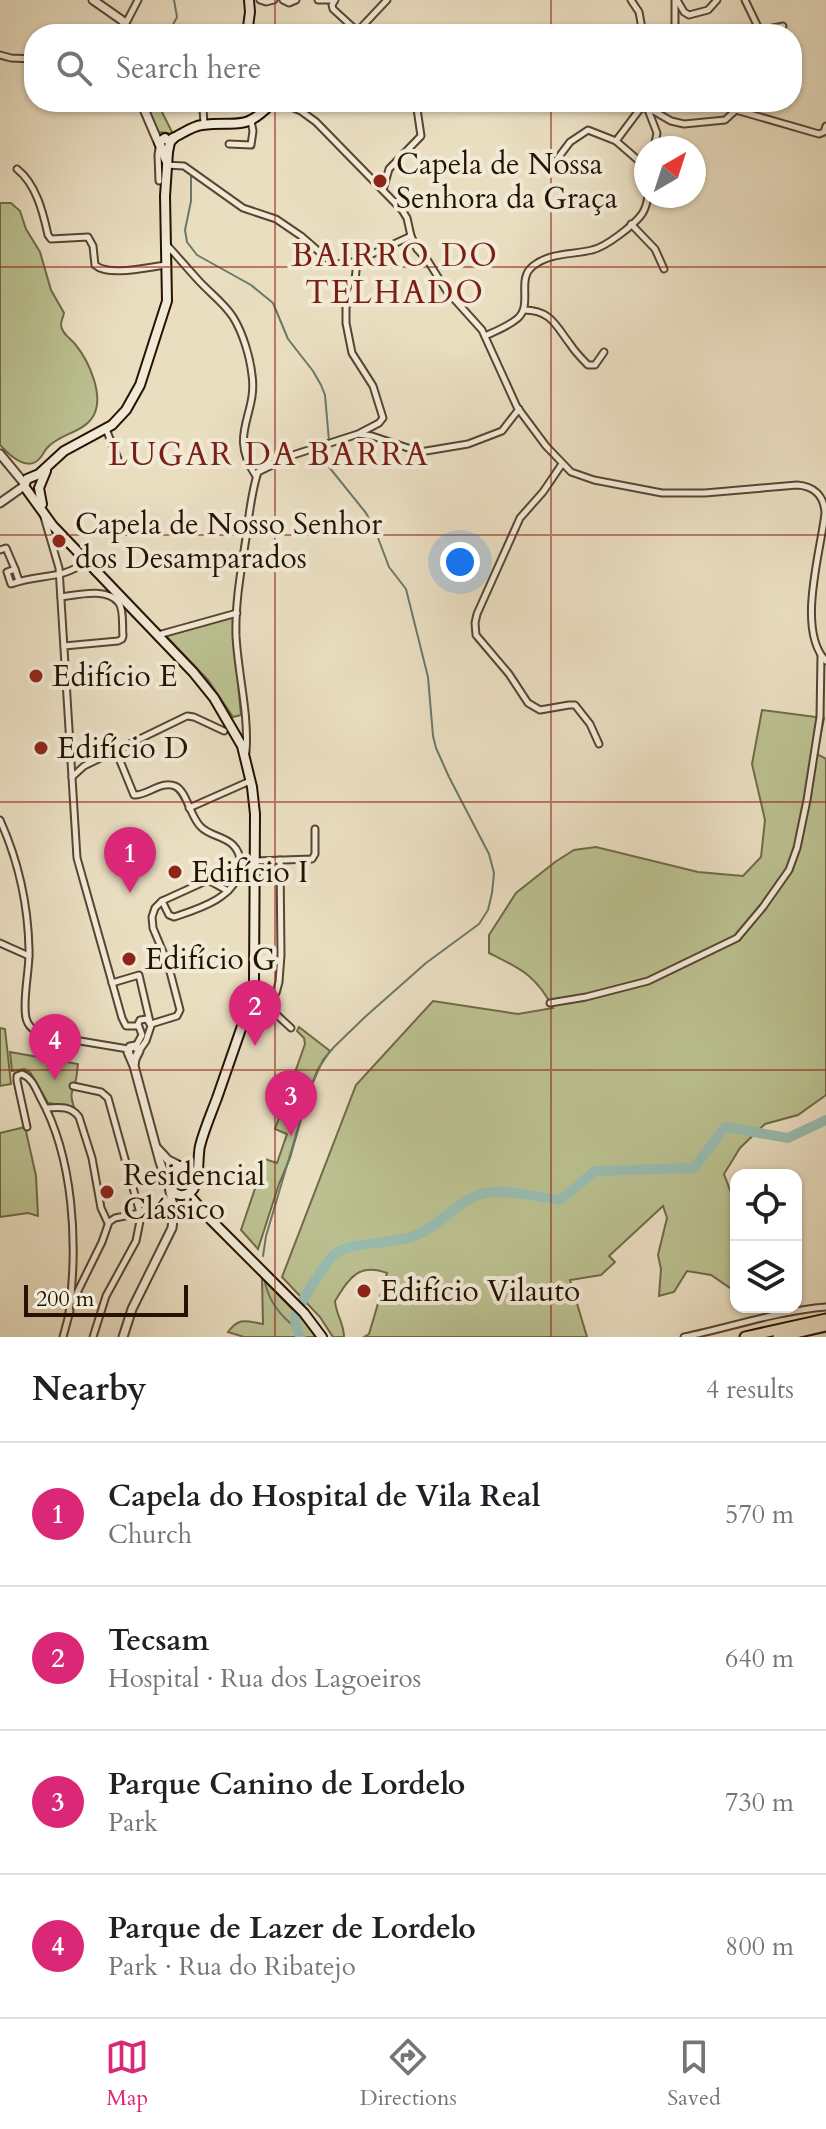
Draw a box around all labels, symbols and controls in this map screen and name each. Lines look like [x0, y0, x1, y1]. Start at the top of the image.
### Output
search box [24, 24, 802, 112]
icon: search [52, 46, 96, 90]
text: Search here [116, 48, 261, 89]
north arrow [634, 136, 706, 208]
place label: Capela de Nossa Senhora da Graça [396, 144, 618, 219]
marker: Capela de Nossa Senhora da Graça [371, 172, 389, 190]
district label: BAIRRO DO TELHADO [291, 234, 499, 315]
district label: LUGAR DA BARRA [108, 433, 430, 477]
place label: Capela de Nosso Senhor dos Desamparados [75, 504, 382, 579]
marker: Capela de Nosso Senhor dos Desamparados [50, 532, 68, 550]
your location [440, 542, 480, 582]
place label: Edifício E [52, 656, 177, 697]
marker: Edifício E [27, 667, 45, 685]
place label: Edifício D [57, 728, 188, 769]
marker: Edifício D [32, 739, 50, 757]
pin: 1 [104, 827, 156, 893]
place label: Edifício I [191, 852, 308, 893]
marker: Edifício I [166, 863, 184, 881]
place label: Edifício G [145, 939, 276, 980]
marker: Edifício G [120, 950, 138, 968]
pin: 2 [229, 980, 281, 1046]
pin: 4 [29, 1014, 81, 1080]
pin: 3 [265, 1070, 317, 1136]
place label: Residencial Clássico [123, 1155, 266, 1230]
map controls [730, 1169, 802, 1313]
button: locate [730, 1169, 802, 1241]
marker: Residencial Clássico [98, 1183, 116, 1201]
button: layers [730, 1241, 802, 1313]
place label: Edifício Vilauto [380, 1271, 580, 1312]
scale bar [24, 1281, 188, 1317]
marker: Edifício Vilauto [355, 1282, 373, 1300]
text: 200 m [36, 1284, 94, 1314]
text: Nearby [32, 1366, 147, 1412]
text: 4 results [706, 1372, 794, 1407]
text: Capela do Hospital de Vila Real [108, 1476, 540, 1517]
text: 1 [51, 1497, 65, 1532]
text: 570 m [725, 1497, 794, 1532]
text: Church [108, 1517, 192, 1552]
text: Tecsam [108, 1620, 209, 1661]
text: 2 [51, 1641, 65, 1676]
text: 640 m [725, 1641, 794, 1676]
text: Hospital · Rua dos Lagoeiros [108, 1661, 421, 1696]
text: Parque Canino de Lordelo [108, 1764, 465, 1805]
text: 3 [51, 1785, 65, 1820]
text: 730 m [725, 1785, 794, 1820]
text: Park [108, 1805, 158, 1840]
text: Parque de Lazer de Lordelo [108, 1908, 476, 1949]
text: 4 [51, 1929, 65, 1964]
text: 800 m [725, 1929, 794, 1964]
text: Park · Rua do Ribatejo [108, 1949, 356, 1984]
tab: Map [105, 2035, 149, 2113]
tab: Directions [360, 2035, 457, 2113]
tab: Saved [667, 2035, 721, 2113]

